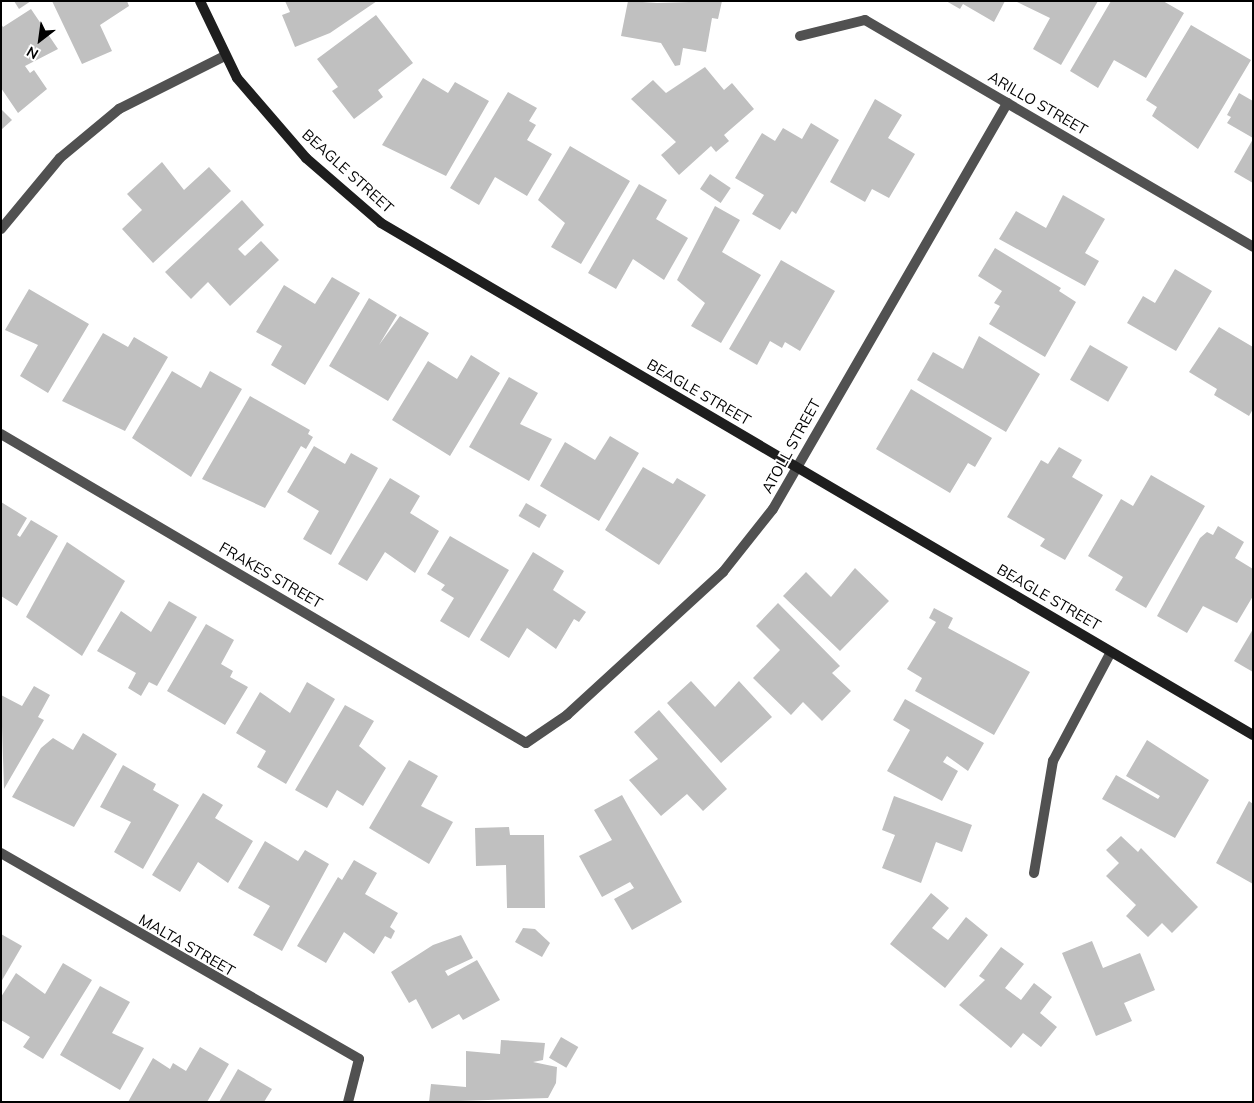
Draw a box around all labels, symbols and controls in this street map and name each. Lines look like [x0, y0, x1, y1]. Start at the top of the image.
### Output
north arrow [15, 15, 65, 65]
text: N [23, 43, 42, 63]
street label: ARILLO STREET [985, 67, 1091, 139]
street label: BEAGLE STREET [299, 125, 397, 217]
street label: BEAGLE STREET [644, 355, 754, 429]
street label: ATOLL STREET [758, 396, 824, 496]
street label: FRAKES STREET [216, 538, 326, 612]
street label: BEAGLE STREET [994, 560, 1104, 634]
street label: MALTA STREET [136, 910, 238, 980]

